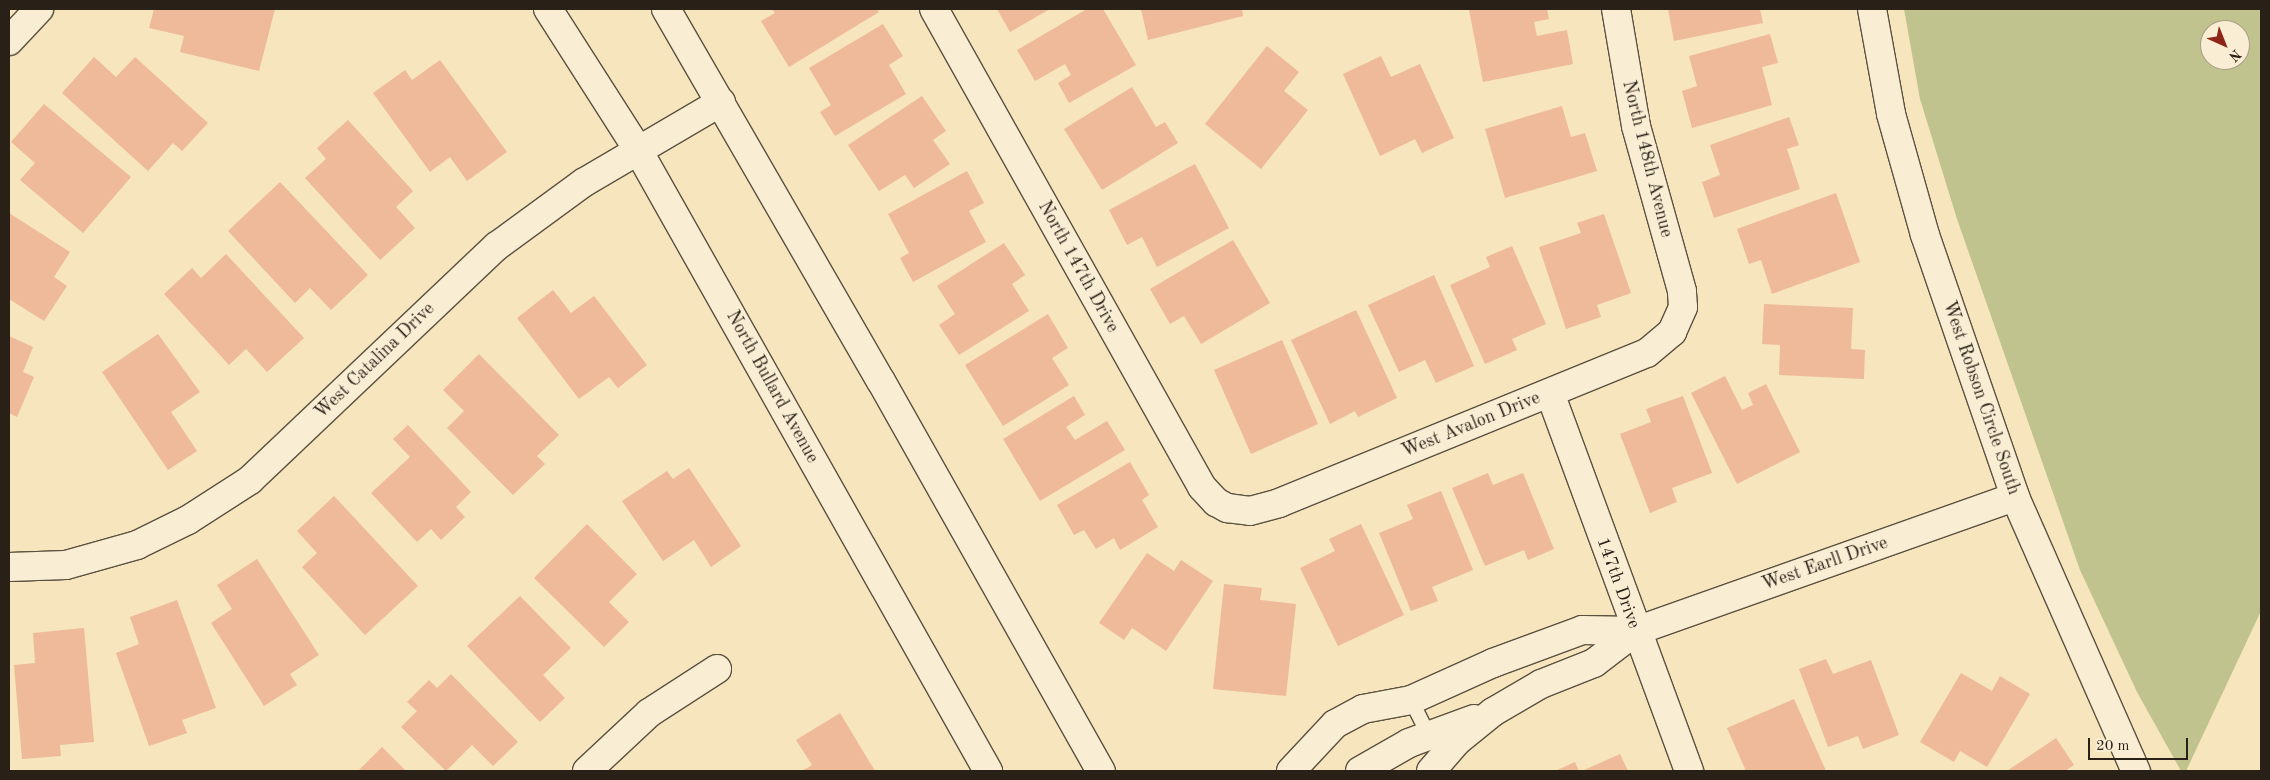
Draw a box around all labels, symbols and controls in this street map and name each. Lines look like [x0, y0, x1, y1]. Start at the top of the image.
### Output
north arrow [2200, 20, 2250, 70]
text: N [2226, 46, 2243, 64]
street label: North 148th Avenue [1617, 78, 1677, 240]
street label: North 147th Drive [1033, 197, 1123, 337]
street label: West Catalina Drive [311, 298, 439, 424]
street label: West Robson Circle South [1938, 298, 2024, 498]
street label: North Bullard Avenue [721, 307, 823, 467]
street label: West Avalon Drive [1399, 387, 1543, 463]
street label: West Earll Drive [1759, 532, 1891, 596]
street label: 147th Drive [1591, 534, 1645, 632]
scale bar [2090, 728, 2190, 760]
text: 20 m [2096, 739, 2130, 754]

